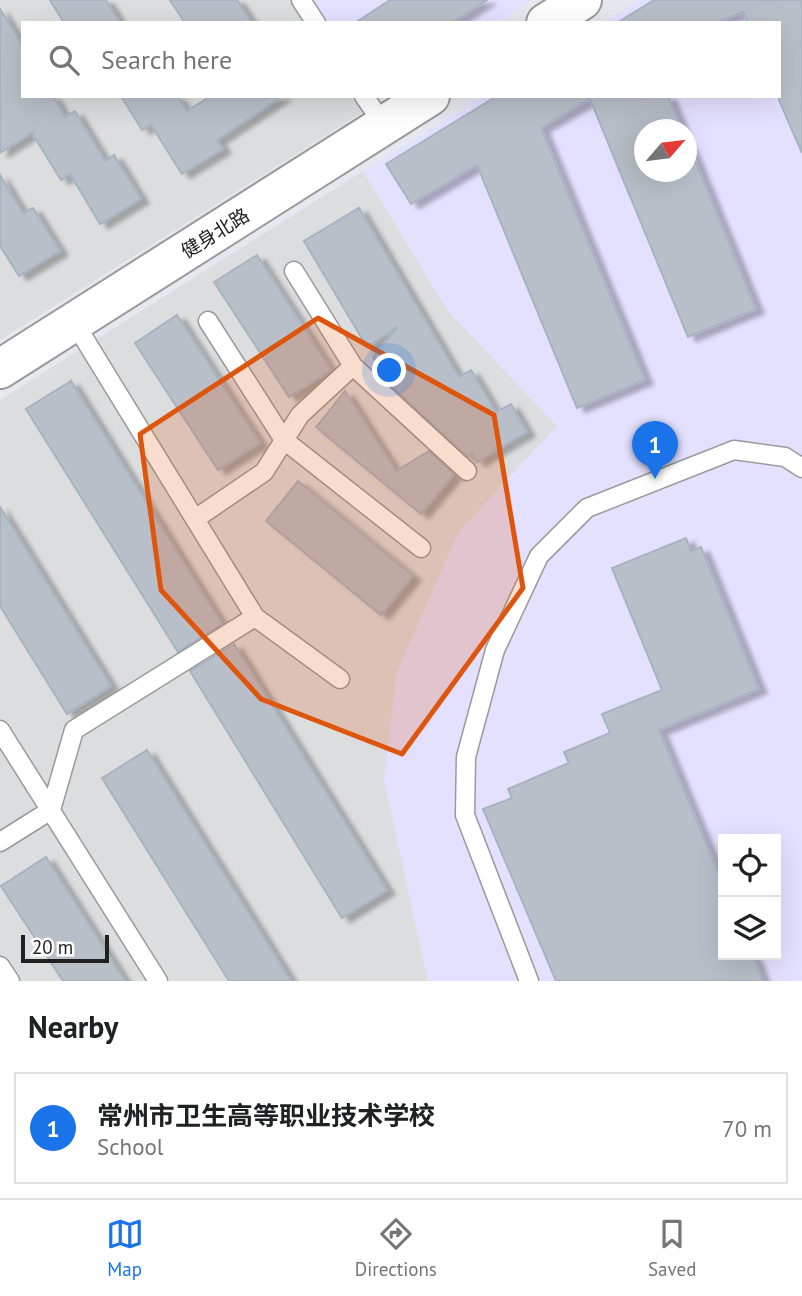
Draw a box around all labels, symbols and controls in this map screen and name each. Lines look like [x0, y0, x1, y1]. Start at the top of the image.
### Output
search box [21, 21, 781, 98]
icon: search [45, 41, 83, 79]
text: Search here [101, 43, 232, 76]
north arrow [634, 119, 697, 182]
street label: 健身北路 [176, 203, 254, 263]
your location [372, 353, 406, 387]
pin: 1 [632, 421, 678, 479]
map controls [718, 834, 781, 960]
button: locate [718, 834, 781, 897]
button: layers [718, 897, 781, 960]
scale bar [21, 932, 108, 964]
text: 20 m [32, 935, 73, 959]
text: Nearby [28, 1007, 118, 1046]
text: 常州市卫生高等职业技术学校 [97, 1099, 435, 1132]
text: 1 [46, 1114, 60, 1143]
text: 70 m [722, 1114, 772, 1143]
text: School [97, 1132, 164, 1161]
tab: Map [106, 1215, 144, 1281]
tab: Directions [355, 1215, 437, 1281]
tab: Saved [648, 1215, 696, 1281]

